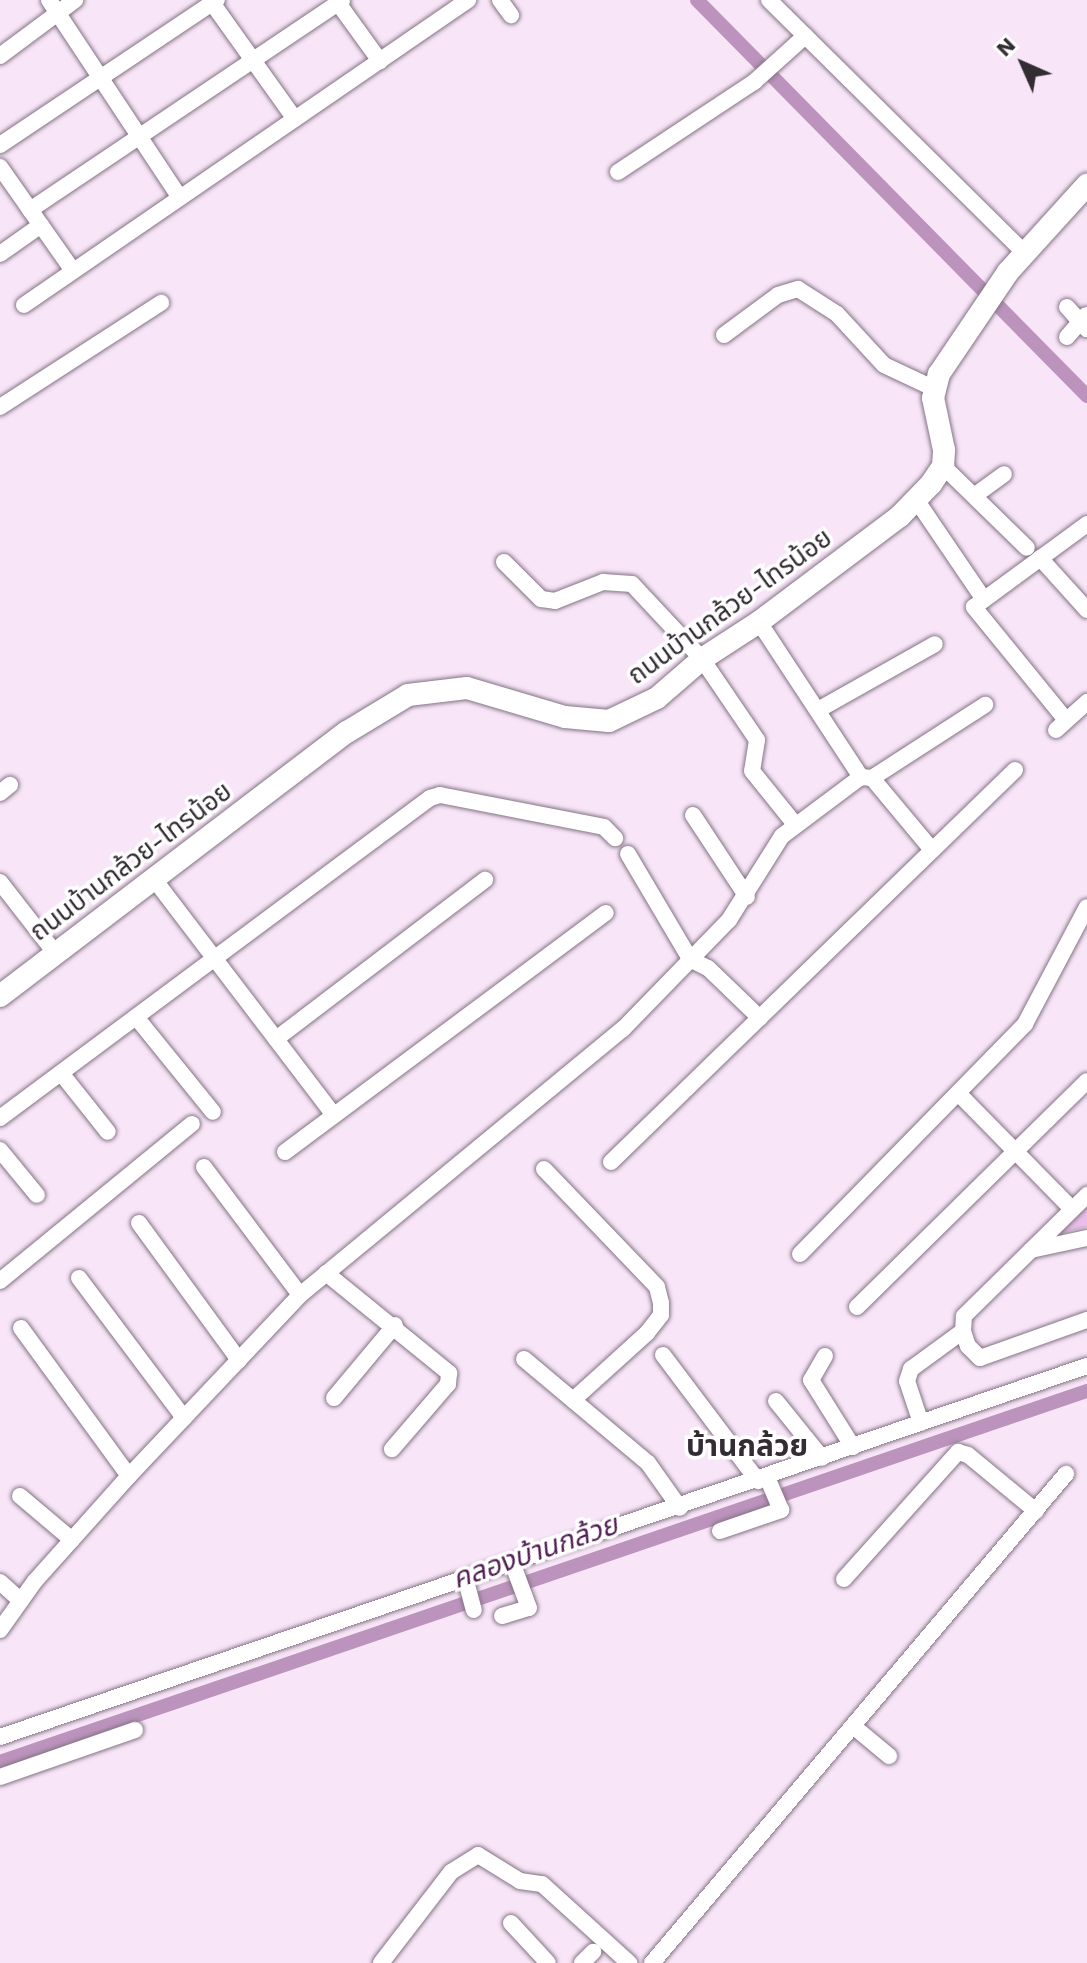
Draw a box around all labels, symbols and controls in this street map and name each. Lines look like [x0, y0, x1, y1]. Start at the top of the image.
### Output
north arrow [983, 24, 1063, 104]
text: N [991, 32, 1020, 61]
street label: ถนนบ้านกล้วย-ไทรน้อย [622, 523, 838, 691]
street label: ถนนบ้านกล้วย-ไทรน้อย [24, 776, 238, 948]
district label: บ้านกล้วย [686, 1428, 808, 1464]
water label: คลองบ้านกล้วย [448, 1508, 622, 1596]

